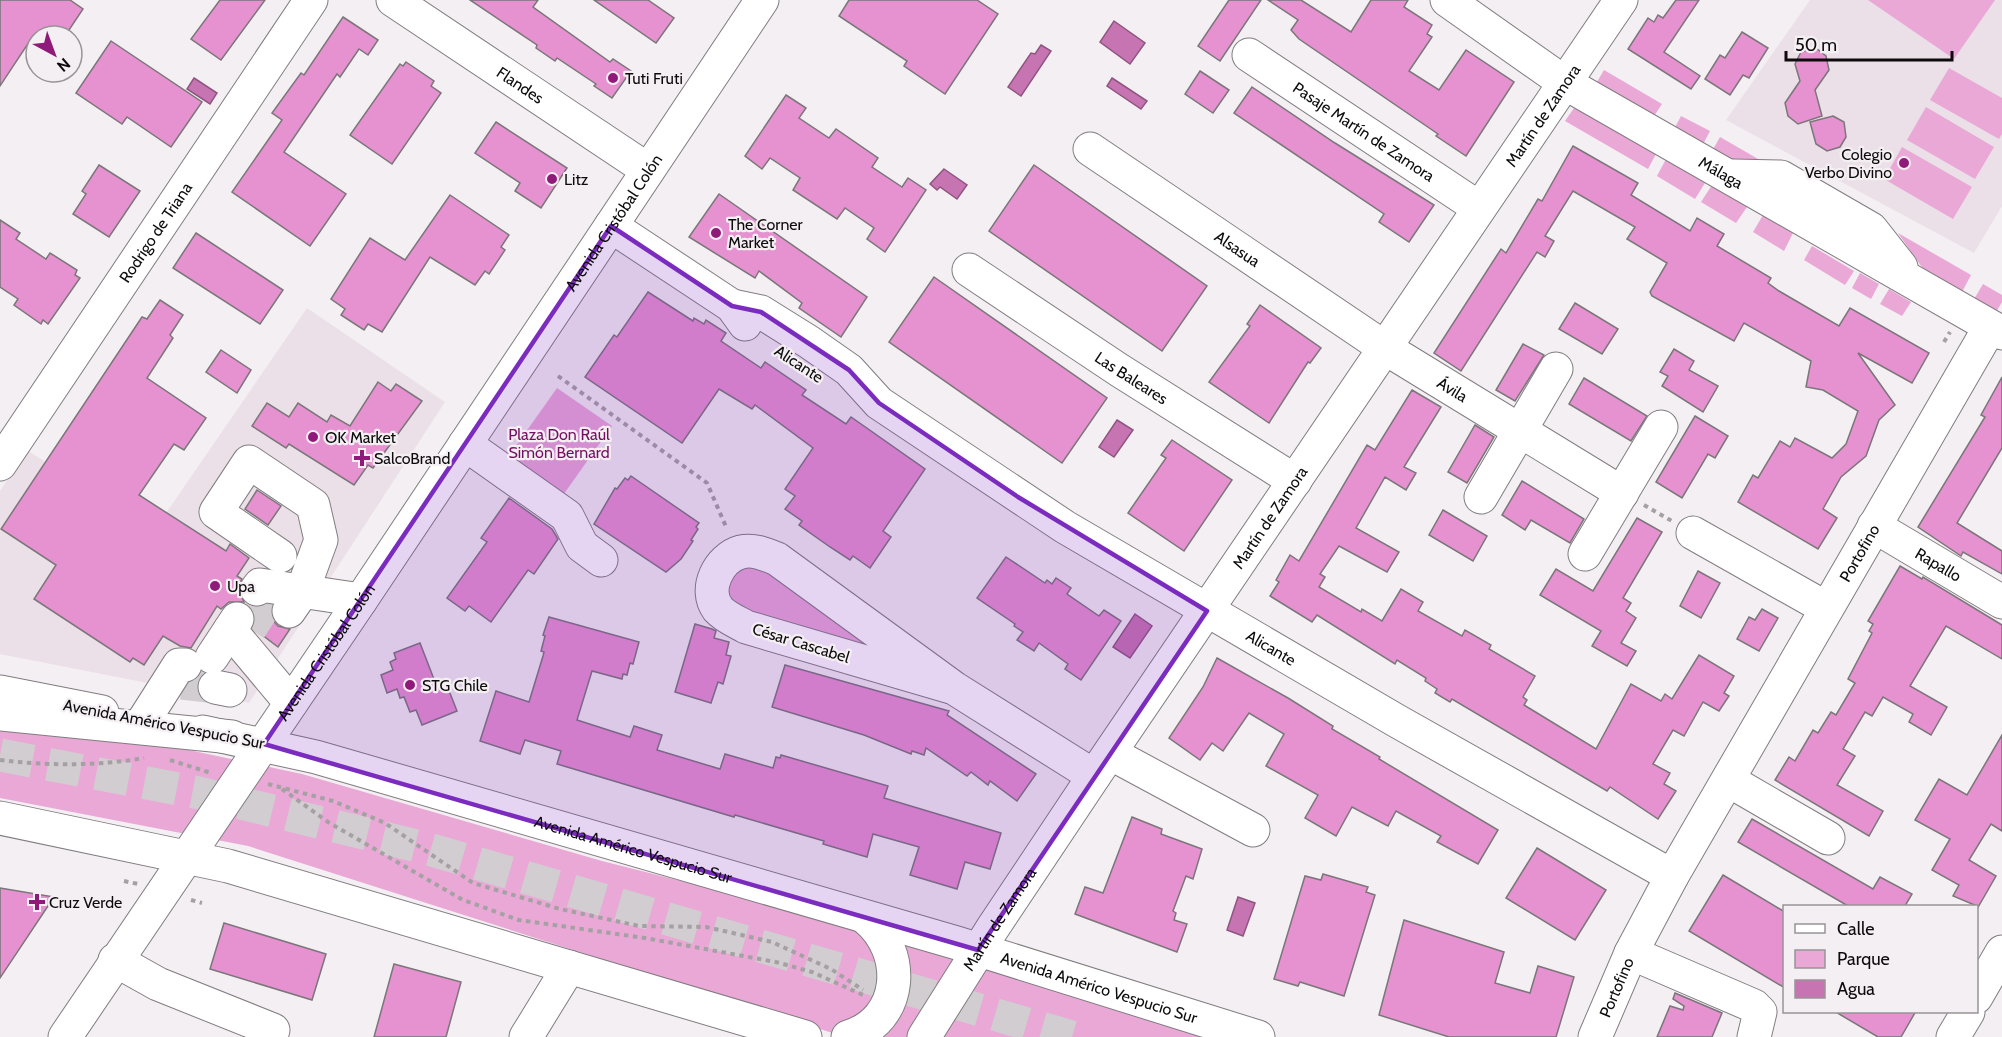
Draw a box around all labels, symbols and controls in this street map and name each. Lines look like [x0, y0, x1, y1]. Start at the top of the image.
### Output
north arrow [24, 24, 84, 84]
scale bar [1786, 24, 1952, 62]
text: 50 m [1795, 34, 1837, 56]
text: N [53, 54, 74, 76]
street label: Martín de Zamora [1501, 60, 1584, 170]
street label: Flandes [493, 62, 548, 108]
place label: Tuti Fruti [625, 69, 683, 88]
marker: Tuti Fruti [606, 71, 620, 85]
street label: Pasaje Martín de Zamora [1290, 78, 1438, 185]
place label: Colegio Verbo Divino [1805, 145, 1892, 182]
street label: Avenida Cristóbal Colón [561, 150, 666, 294]
street label: Málaga [1696, 152, 1747, 192]
marker: Colegio Verbo Divino [1897, 156, 1911, 170]
place label: Litz [564, 170, 589, 189]
marker: Litz [545, 172, 559, 186]
street label: Rodrigo de Triana [115, 178, 196, 286]
place label: The Corner Market [728, 215, 804, 252]
marker: The Corner Market [709, 226, 723, 240]
street label: Alsasua [1211, 227, 1264, 271]
street label: Alicante [771, 341, 827, 387]
street label: Las Baleares [1092, 347, 1172, 408]
street label: Ávila [1434, 373, 1471, 406]
park label: Plaza Don Raúl Simón Bernard [508, 425, 610, 462]
place label: OK Market [325, 428, 397, 447]
marker: OK Market [306, 430, 320, 444]
place label: SalcoBrand [374, 449, 450, 468]
marker: SalcoBrand [355, 451, 369, 465]
street label: Martín de Zamora [1228, 462, 1311, 572]
street label: Portofino [1835, 521, 1883, 585]
street label: Rapallo [1912, 543, 1965, 585]
place label: Upa [227, 577, 255, 596]
marker: Upa [208, 579, 222, 593]
street label: Avenida Cristóbal Colón [273, 580, 379, 724]
street label: César Cascabel [750, 619, 852, 667]
street label: Alicante [1243, 626, 1299, 669]
place label: STG Chile [422, 676, 488, 695]
marker: STG Chile [403, 678, 417, 692]
street label: Avenida Américo Vespucio Sur [62, 695, 267, 753]
street label: Avenida Américo Vespucio Sur [532, 811, 735, 887]
street label: Martín de Zamora [959, 863, 1040, 974]
place label: Cruz Verde [49, 893, 122, 912]
marker: Cruz Verde [30, 895, 44, 909]
legend [1783, 905, 1978, 1013]
text: Calle [1837, 918, 1874, 940]
street label: Avenida Américo Vespucio Sur [999, 948, 1200, 1027]
text: Parque [1837, 948, 1890, 970]
street label: Portofino [1595, 954, 1638, 1020]
text: Agua [1837, 978, 1875, 1000]

